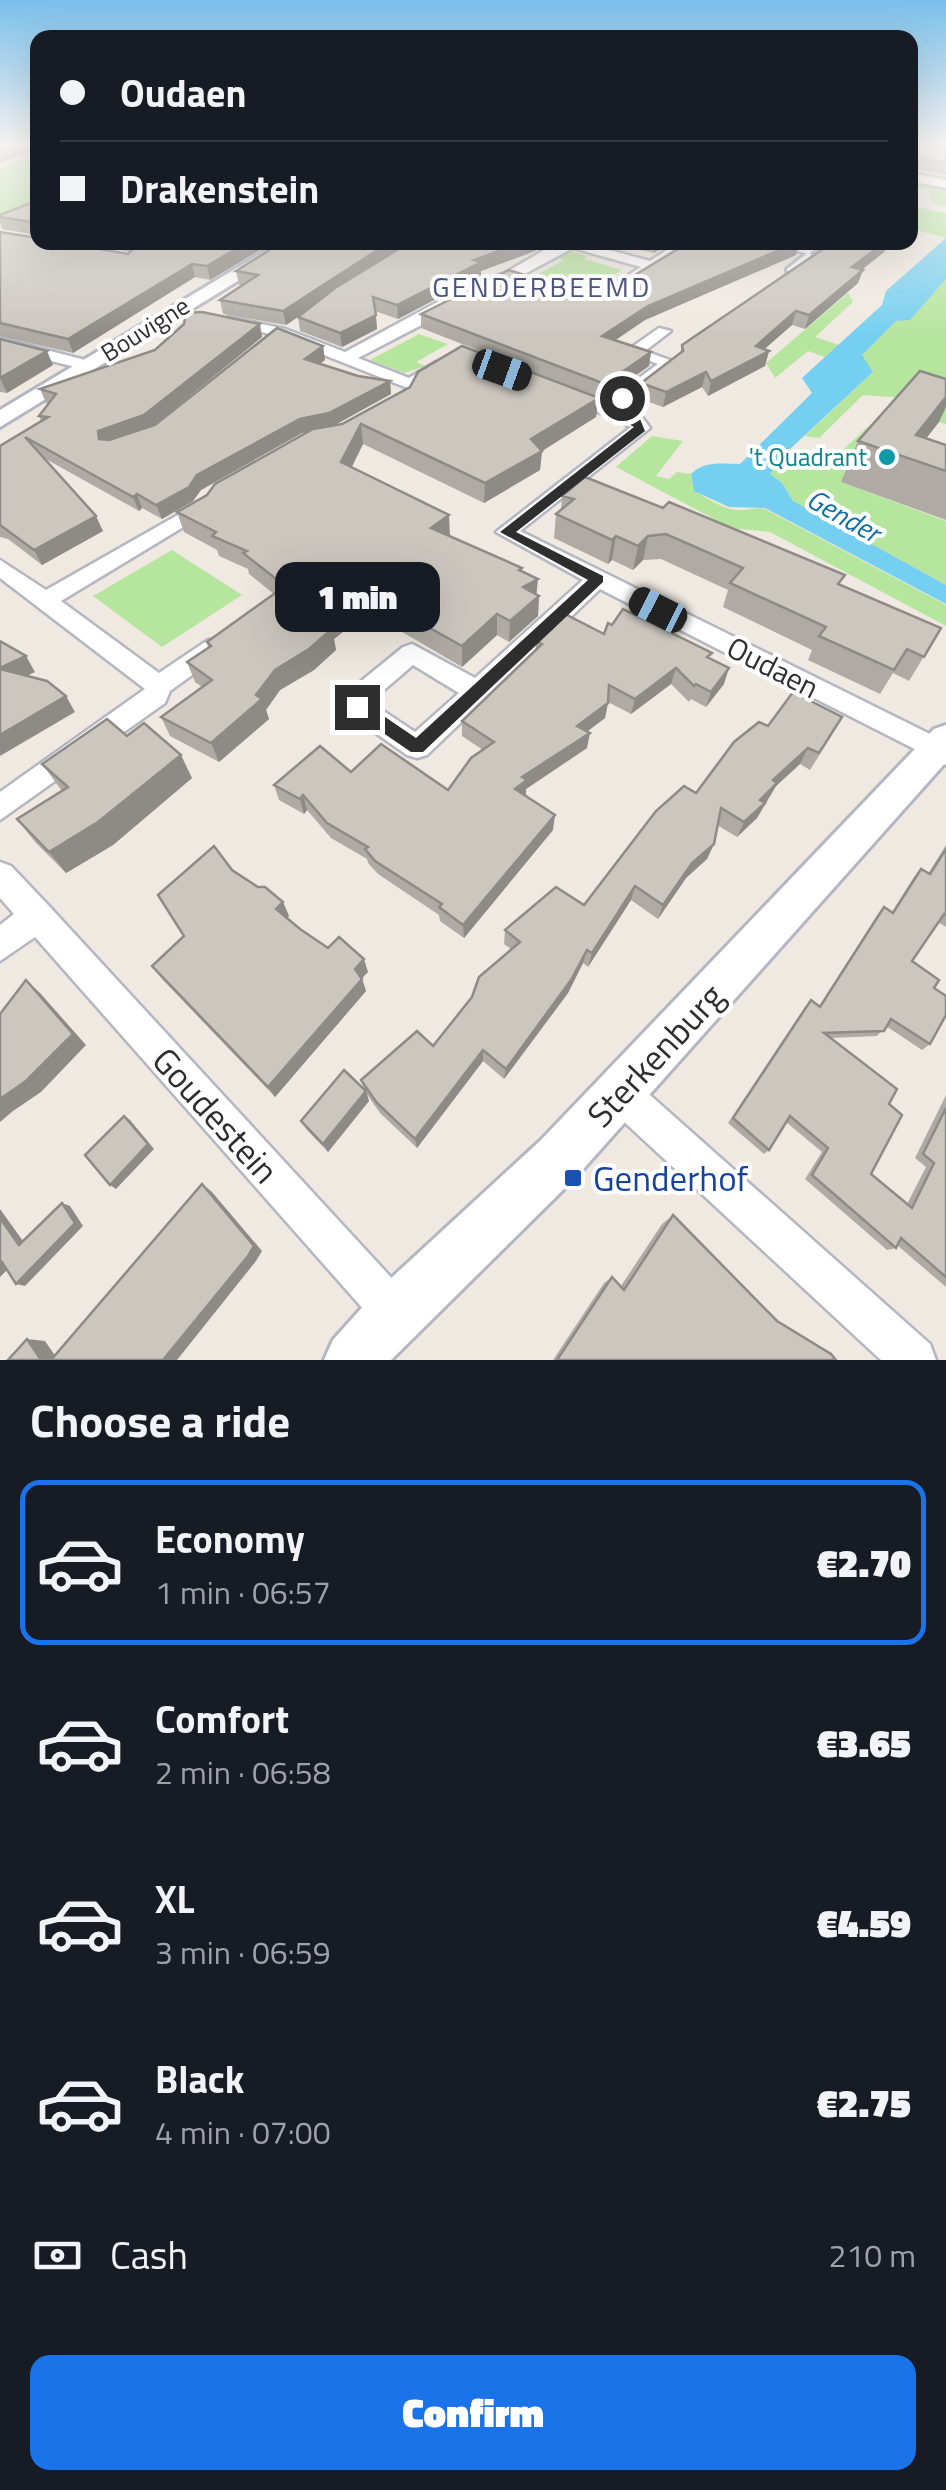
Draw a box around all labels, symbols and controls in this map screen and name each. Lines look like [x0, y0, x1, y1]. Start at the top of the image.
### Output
text: Oudaen [120, 64, 246, 122]
text: Drakenstein [120, 160, 319, 218]
district label: GENDERBEEMD [432, 265, 652, 308]
street label: Bouvigne [93, 287, 197, 371]
car [469, 346, 535, 394]
route start [600, 376, 645, 421]
place label: 't Quadrant [749, 438, 867, 476]
marker: 't Quadrant [876, 446, 898, 468]
water label: Gender [799, 477, 892, 554]
callout: 1 min [274, 562, 440, 632]
text: 1 min [318, 573, 397, 621]
car [624, 583, 692, 637]
street label: Oudaen [719, 624, 827, 710]
route end [335, 685, 380, 730]
street label: Sterkenburg [574, 971, 736, 1139]
street label: Goudestein [140, 1035, 292, 1195]
place label: Genderhof [593, 1151, 749, 1205]
marker: Genderhof [562, 1167, 584, 1189]
text: Choose a ride [30, 1386, 290, 1454]
text: Economy [155, 1510, 305, 1568]
icon: car [35, 1518, 125, 1608]
text: €2.70 [817, 1534, 911, 1592]
text: 1 min · 06:57 [155, 1568, 331, 1616]
text: Comfort [155, 1690, 289, 1748]
icon: car [35, 1698, 125, 1788]
text: €3.65 [817, 1714, 911, 1772]
text: 2 min · 06:58 [155, 1748, 331, 1796]
text: XL [155, 1870, 195, 1928]
icon: car [35, 1878, 125, 1968]
text: €4.59 [817, 1894, 911, 1952]
text: 3 min · 06:59 [155, 1928, 331, 1976]
text: Black [155, 2050, 244, 2108]
icon: car [35, 2058, 125, 2148]
text: €2.75 [817, 2074, 911, 2132]
text: 4 min · 07:00 [155, 2108, 331, 2156]
text: Cash [110, 2226, 188, 2284]
icon: cash [30, 2228, 85, 2283]
text: 210 m [828, 2231, 916, 2279]
button: Confirm [30, 2355, 916, 2470]

